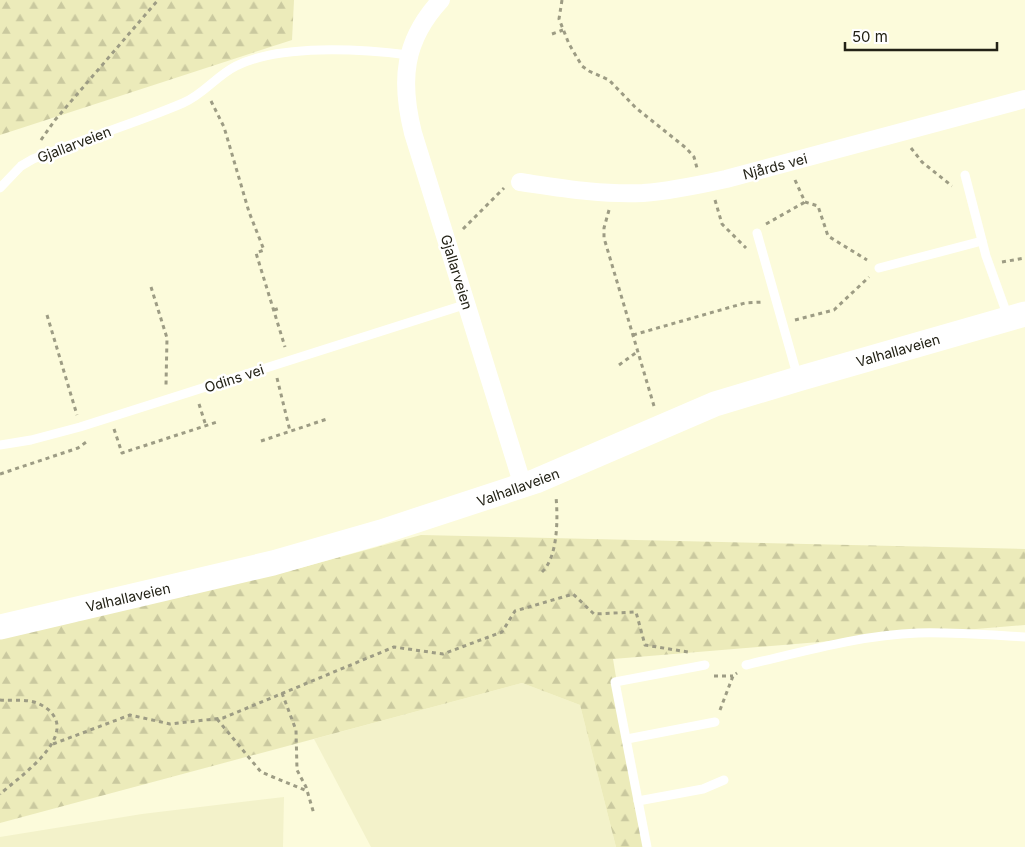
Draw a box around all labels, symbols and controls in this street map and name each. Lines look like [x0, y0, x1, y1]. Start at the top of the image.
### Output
scale bar [845, 20, 998, 52]
text: 50 m [852, 27, 888, 46]
street label: Gjallarveien [35, 122, 113, 166]
street label: Njårds vei [741, 149, 809, 183]
street label: Gjallarveien [438, 232, 476, 312]
street label: Valhallaveien [854, 330, 942, 370]
street label: Odins vei [202, 360, 266, 396]
street label: Valhallaveien [475, 464, 561, 510]
street label: Valhallaveien [84, 579, 172, 615]

